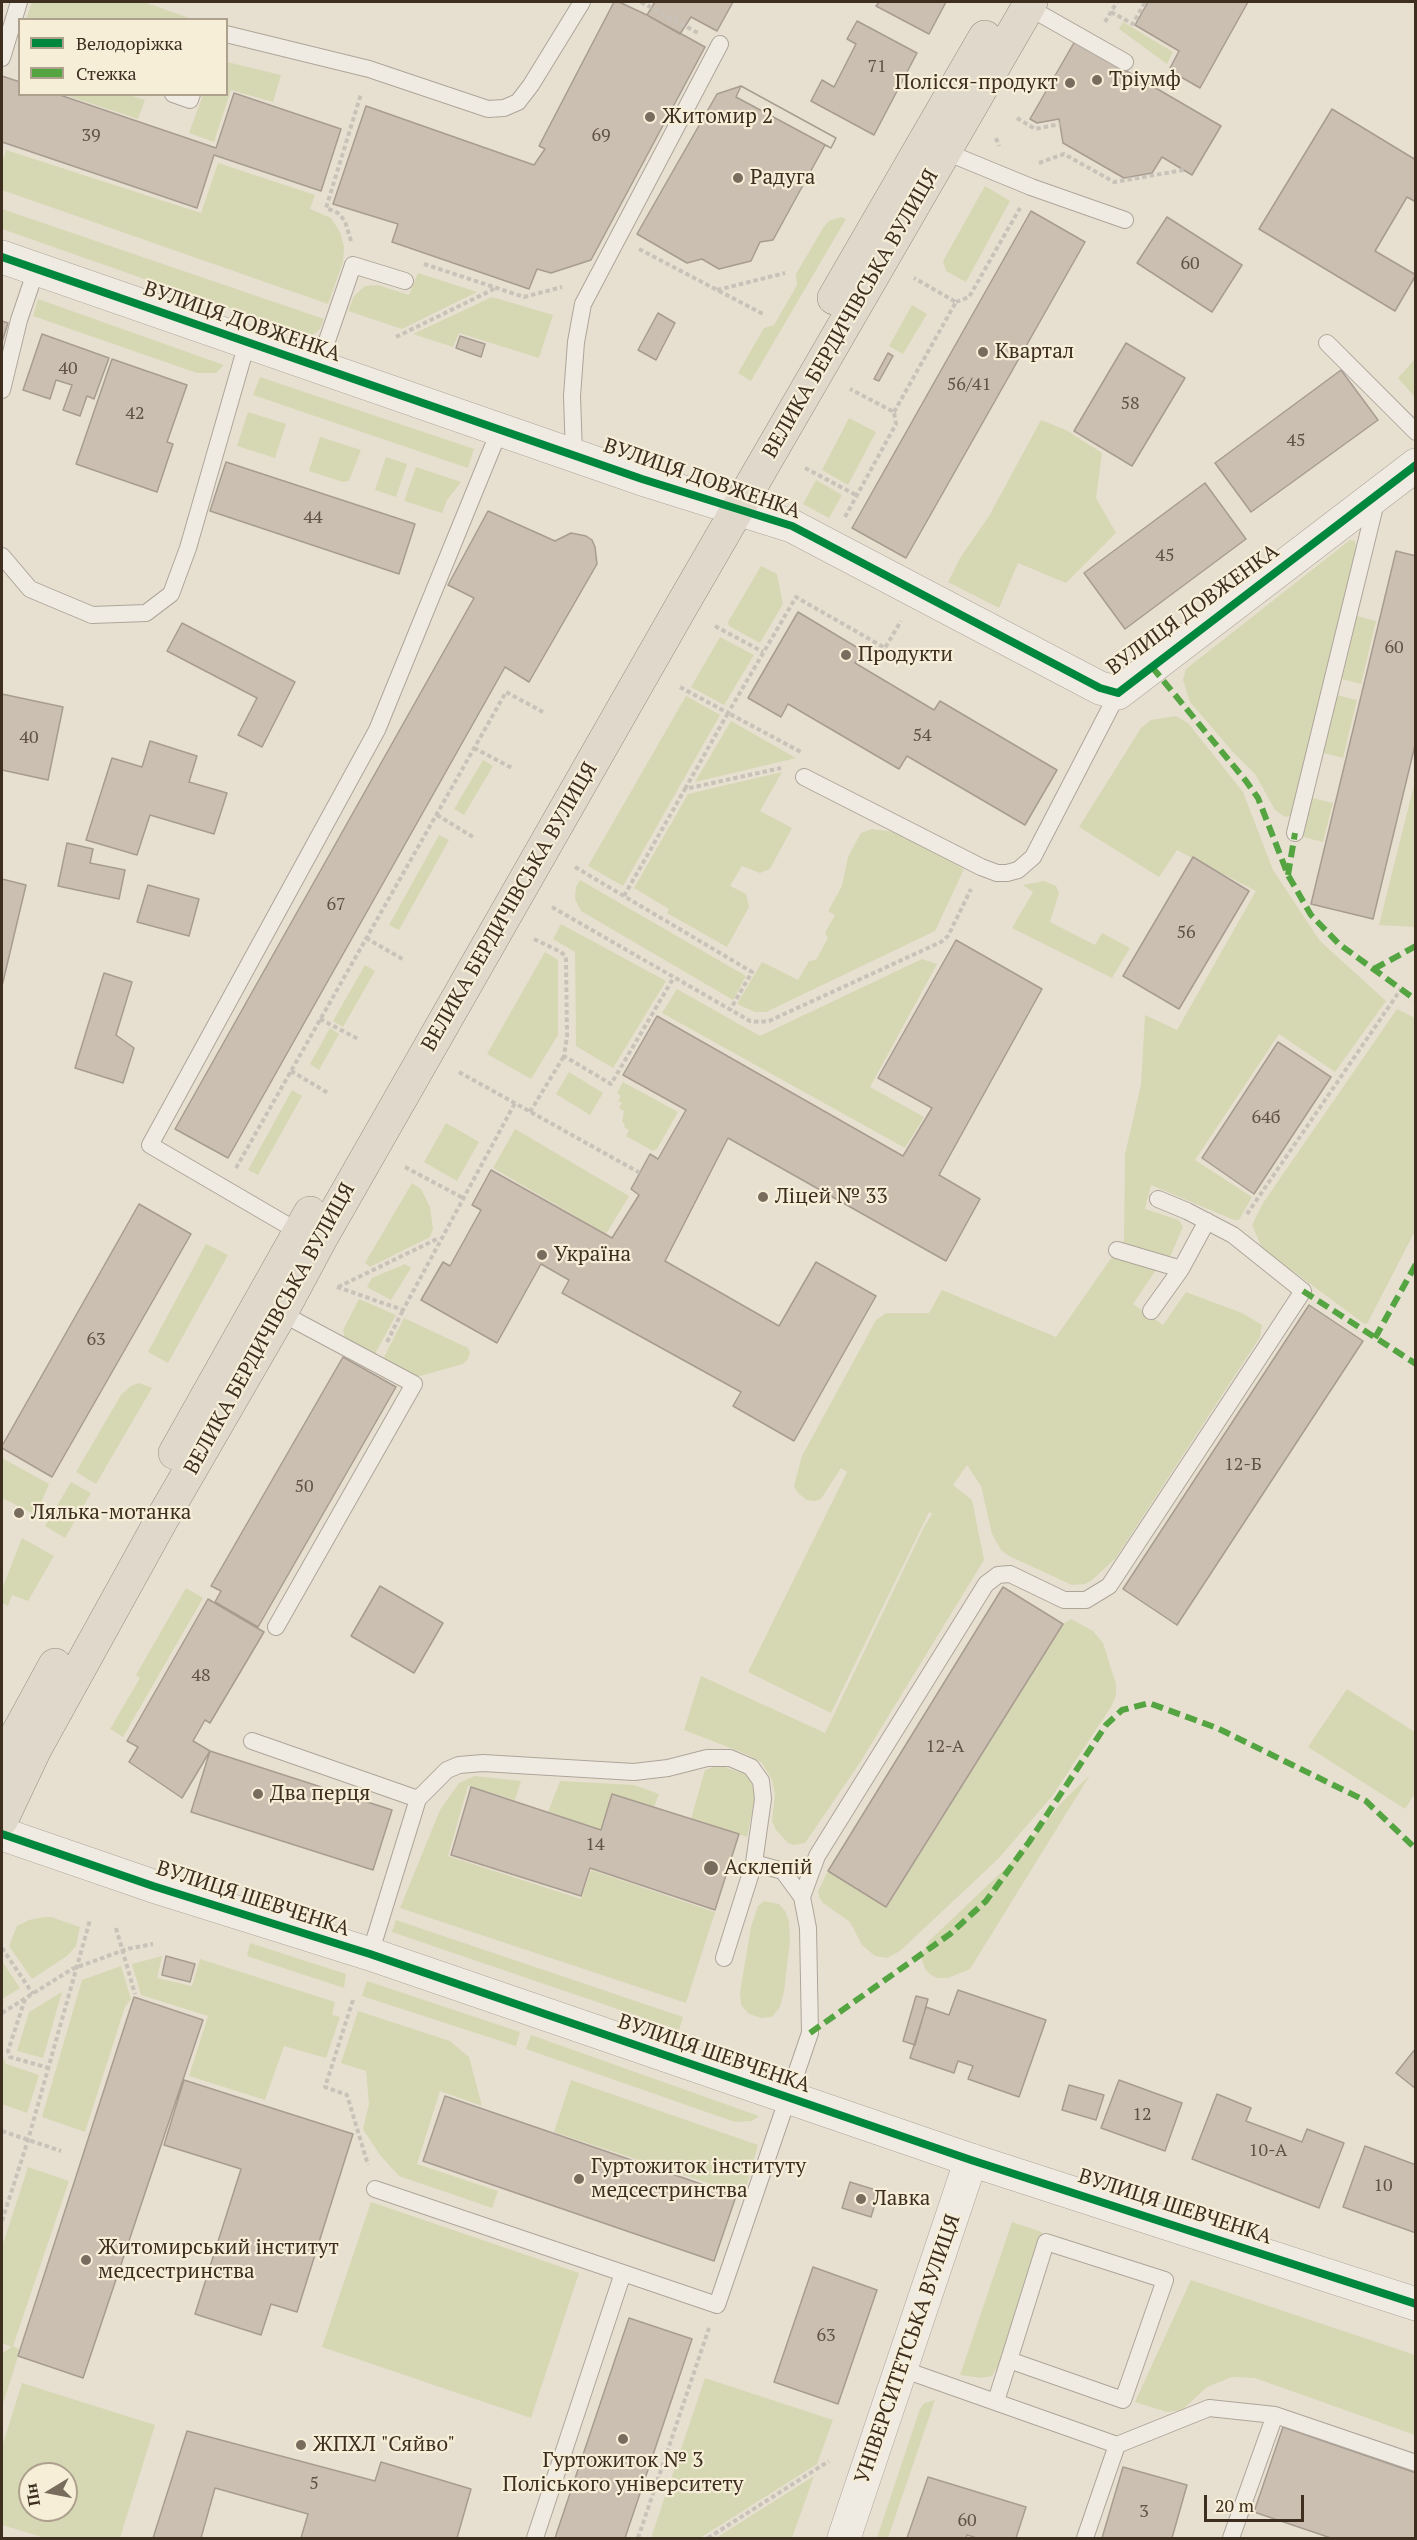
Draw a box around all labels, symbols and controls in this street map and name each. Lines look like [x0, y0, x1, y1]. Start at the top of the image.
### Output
legend [18, 18, 228, 96]
text: Велодоріжка [76, 31, 183, 55]
house number: 71 [867, 56, 887, 78]
text: Стежка [76, 61, 137, 85]
place label: Тріумф [1109, 67, 1181, 93]
place label: Полісся-продукт [895, 70, 1058, 96]
marker: Тріумф [1090, 73, 1104, 87]
marker: Полісся-продукт [1063, 76, 1077, 90]
place label: Житомир 2 [662, 104, 773, 130]
marker: Житомир 2 [643, 110, 657, 124]
house number: 39 [81, 125, 101, 147]
house number: 69 [591, 125, 611, 147]
place label: Радуга [750, 165, 815, 191]
street label: ВЕЛИКА БЕРДИЧІВСЬКА ВУЛИЦЯ [758, 165, 944, 463]
marker: Радуга [731, 171, 745, 185]
house number: 60 [1180, 253, 1200, 275]
street label: ВУЛИЦЯ ДОВЖЕНКА [140, 276, 344, 368]
place label: Квартал [995, 339, 1074, 365]
marker: Квартал [976, 345, 990, 359]
house number: 40 [58, 358, 78, 380]
house number: 56/41 [947, 374, 991, 396]
house number: 58 [1120, 393, 1140, 415]
house number: 42 [125, 403, 145, 425]
house number: 45 [1286, 430, 1306, 452]
street label: ВУЛИЦЯ ДОВЖЕНКА [600, 433, 804, 525]
house number: 44 [303, 507, 323, 529]
street label: ВУЛИЦЯ ДОВЖЕНКА [1102, 539, 1284, 681]
house number: 45 [1155, 545, 1175, 567]
house number: 60 [1384, 637, 1404, 659]
place label: Продукти [858, 642, 953, 668]
marker: Продукти [839, 648, 853, 662]
house number: 54 [912, 725, 932, 747]
house number: 40 [19, 727, 39, 749]
street label: ВЕЛИКА БЕРДИЧІВСЬКА ВУЛИЦЯ [417, 758, 603, 1056]
house number: 67 [326, 894, 346, 916]
house number: 56 [1176, 922, 1196, 944]
house number: 64б [1252, 1107, 1280, 1129]
street label: ВЕЛИКА БЕРДИЧІВСЬКА ВУЛИЦЯ [179, 1179, 361, 1479]
place label: Ліцей № 33 [775, 1184, 888, 1210]
marker: Ліцей № 33 [756, 1190, 770, 1204]
place label: Україна [554, 1242, 631, 1268]
marker: Україна [535, 1248, 549, 1262]
house number: 63 [86, 1329, 106, 1351]
house number: 12-Б [1224, 1454, 1262, 1476]
house number: 50 [294, 1476, 314, 1498]
place label: Лялька-мотанка [31, 1500, 191, 1526]
marker: Лялька-мотанка [12, 1506, 26, 1520]
house number: 48 [191, 1665, 211, 1687]
house number: 12-А [926, 1736, 964, 1758]
place label: Два перця [270, 1781, 370, 1807]
marker: Два перця [251, 1787, 265, 1801]
house number: 14 [585, 1834, 605, 1856]
place label: Асклепій [724, 1855, 813, 1881]
street label: ВУЛИЦЯ ШЕВЧЕНКА [153, 1856, 353, 1942]
marker: Асклепій [702, 1859, 720, 1877]
street label: ВУЛИЦЯ ШЕВЧЕНКА [614, 2009, 814, 2099]
house number: 12 [1132, 2104, 1152, 2126]
house number: 10-А [1249, 2140, 1287, 2162]
place label: Гуртожиток інституту медсестринства [591, 2154, 806, 2204]
street label: ВУЛИЦЯ ШЕВЧЕНКА [1075, 2164, 1275, 2250]
marker: Гуртожиток інституту медсестринства [572, 2172, 586, 2186]
house number: 10 [1373, 2175, 1393, 2197]
place label: Лавка [873, 2186, 930, 2212]
marker: Лавка [854, 2192, 868, 2206]
street label: УНІВЕРСИТЕТСЬКА ВУЛИЦЯ [850, 2211, 966, 2487]
place label: Житомирський інститут медсестринства [98, 2235, 339, 2285]
marker: Житомирський інститут медсестринства [79, 2253, 93, 2267]
house number: 63 [816, 2325, 836, 2347]
place label: ЖПХЛ "Сяйво" [313, 2432, 455, 2458]
marker: Гуртожиток № 3 Поліського університету [616, 2432, 630, 2446]
marker: ЖПХЛ "Сяйво" [294, 2438, 308, 2452]
place label: Гуртожиток № 3 Поліського університету [503, 2448, 743, 2498]
north arrow [18, 2462, 78, 2522]
house number: 5 [309, 2473, 319, 2495]
text: Пн [19, 2482, 45, 2508]
scale bar [1207, 2483, 1308, 2521]
text: 20 m [1215, 2493, 1254, 2517]
house number: 3 [1139, 2501, 1149, 2523]
house number: 60 [957, 2510, 977, 2532]

